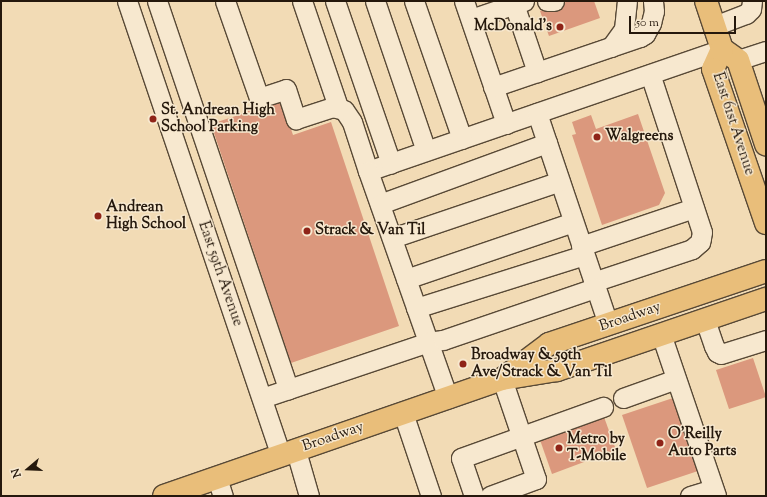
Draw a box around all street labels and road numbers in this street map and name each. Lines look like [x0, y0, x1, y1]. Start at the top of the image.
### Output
street label: East 61st Avenue [708, 70, 758, 178]
street label: East 59th Avenue [194, 219, 246, 329]
street label: Broadway [597, 298, 663, 336]
street label: Broadway [300, 418, 366, 456]

